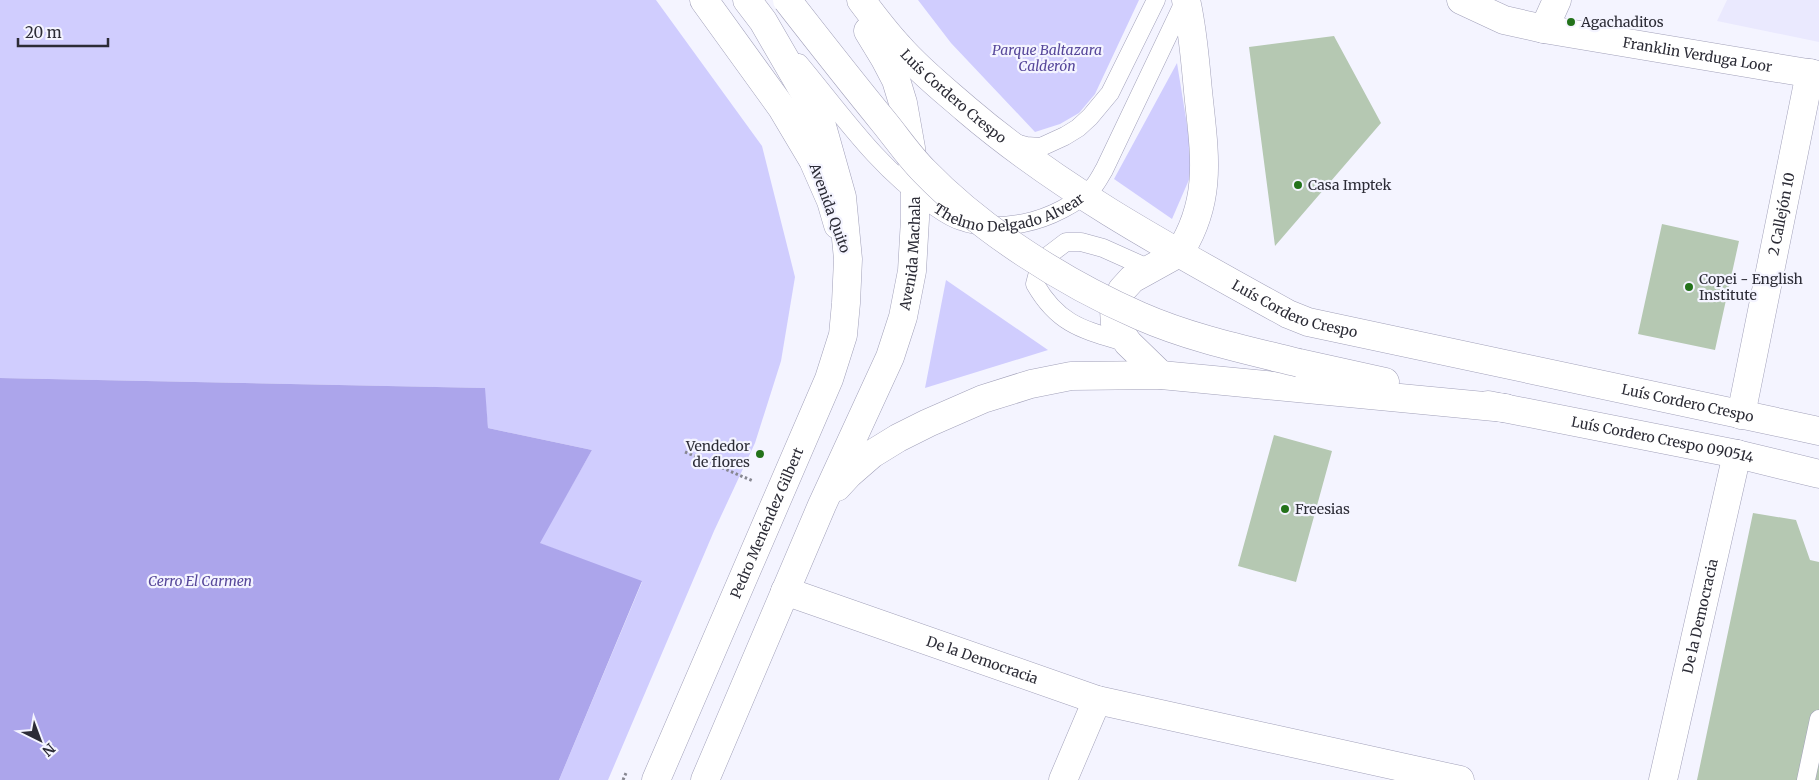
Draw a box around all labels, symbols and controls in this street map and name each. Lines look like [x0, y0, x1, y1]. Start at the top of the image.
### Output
place label: Agachaditos [1580, 13, 1664, 31]
scale bar [18, 15, 108, 47]
marker: Agachaditos [1565, 16, 1577, 28]
text: 20 m [25, 23, 62, 42]
street label: Franklin Verduga Loor [1621, 33, 1774, 76]
park label: Parque Baltazara Calderón [992, 41, 1102, 75]
street label: Luís Cordero Crespo [897, 46, 1010, 147]
street label: Avenida Quito [805, 160, 855, 255]
street label: 2 Callejón 10 [1764, 171, 1799, 257]
place label: Casa Imptek [1308, 176, 1391, 194]
marker: Casa Imptek [1292, 179, 1304, 191]
street label: Thelmo Delgado Alvear [930, 189, 1088, 236]
street label: Avenida Machala [895, 196, 924, 313]
place label: Copei - English Institute [1699, 270, 1803, 304]
street label: Luís Cordero Crespo [1229, 276, 1359, 341]
marker: Copei - English Institute [1683, 281, 1695, 293]
street label: Luís Cordero Crespo [1620, 380, 1755, 426]
street label: Luís Cordero Crespo 090514 [1570, 413, 1756, 467]
place label: Vendedor de flores [685, 437, 750, 471]
street label: Pedro Menéndez Gilbert [726, 444, 808, 601]
marker: Vendedor de flores [754, 448, 766, 460]
place label: Freesias [1295, 500, 1350, 518]
marker: Freesias [1279, 503, 1291, 515]
street label: De la Democracia [1678, 557, 1722, 675]
park label: Cerro El Carmen [148, 572, 252, 590]
street label: De la Democracia [924, 632, 1041, 688]
north arrow [15, 715, 65, 765]
text: N [39, 739, 59, 760]

